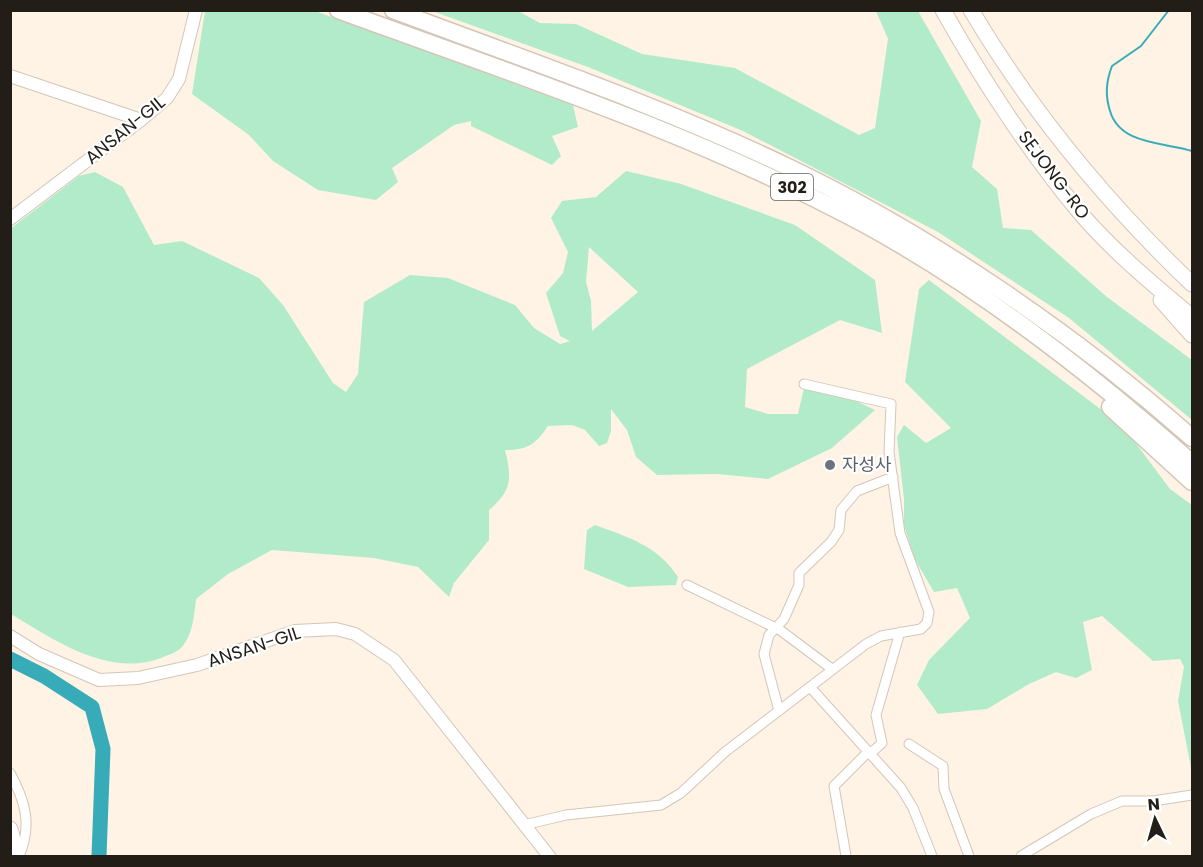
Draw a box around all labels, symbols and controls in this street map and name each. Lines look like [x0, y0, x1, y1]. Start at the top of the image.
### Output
street label: ANSAN-GIL [79, 89, 170, 170]
street label: SEJONG-RO [1013, 125, 1096, 224]
road number: 302 [771, 174, 813, 200]
place label: 자성사 [842, 452, 892, 477]
marker: 자성사 [823, 458, 837, 472]
street label: ANSAN-GIL [204, 620, 304, 673]
north arrow [1125, 789, 1185, 849]
text: N [1147, 793, 1161, 817]

